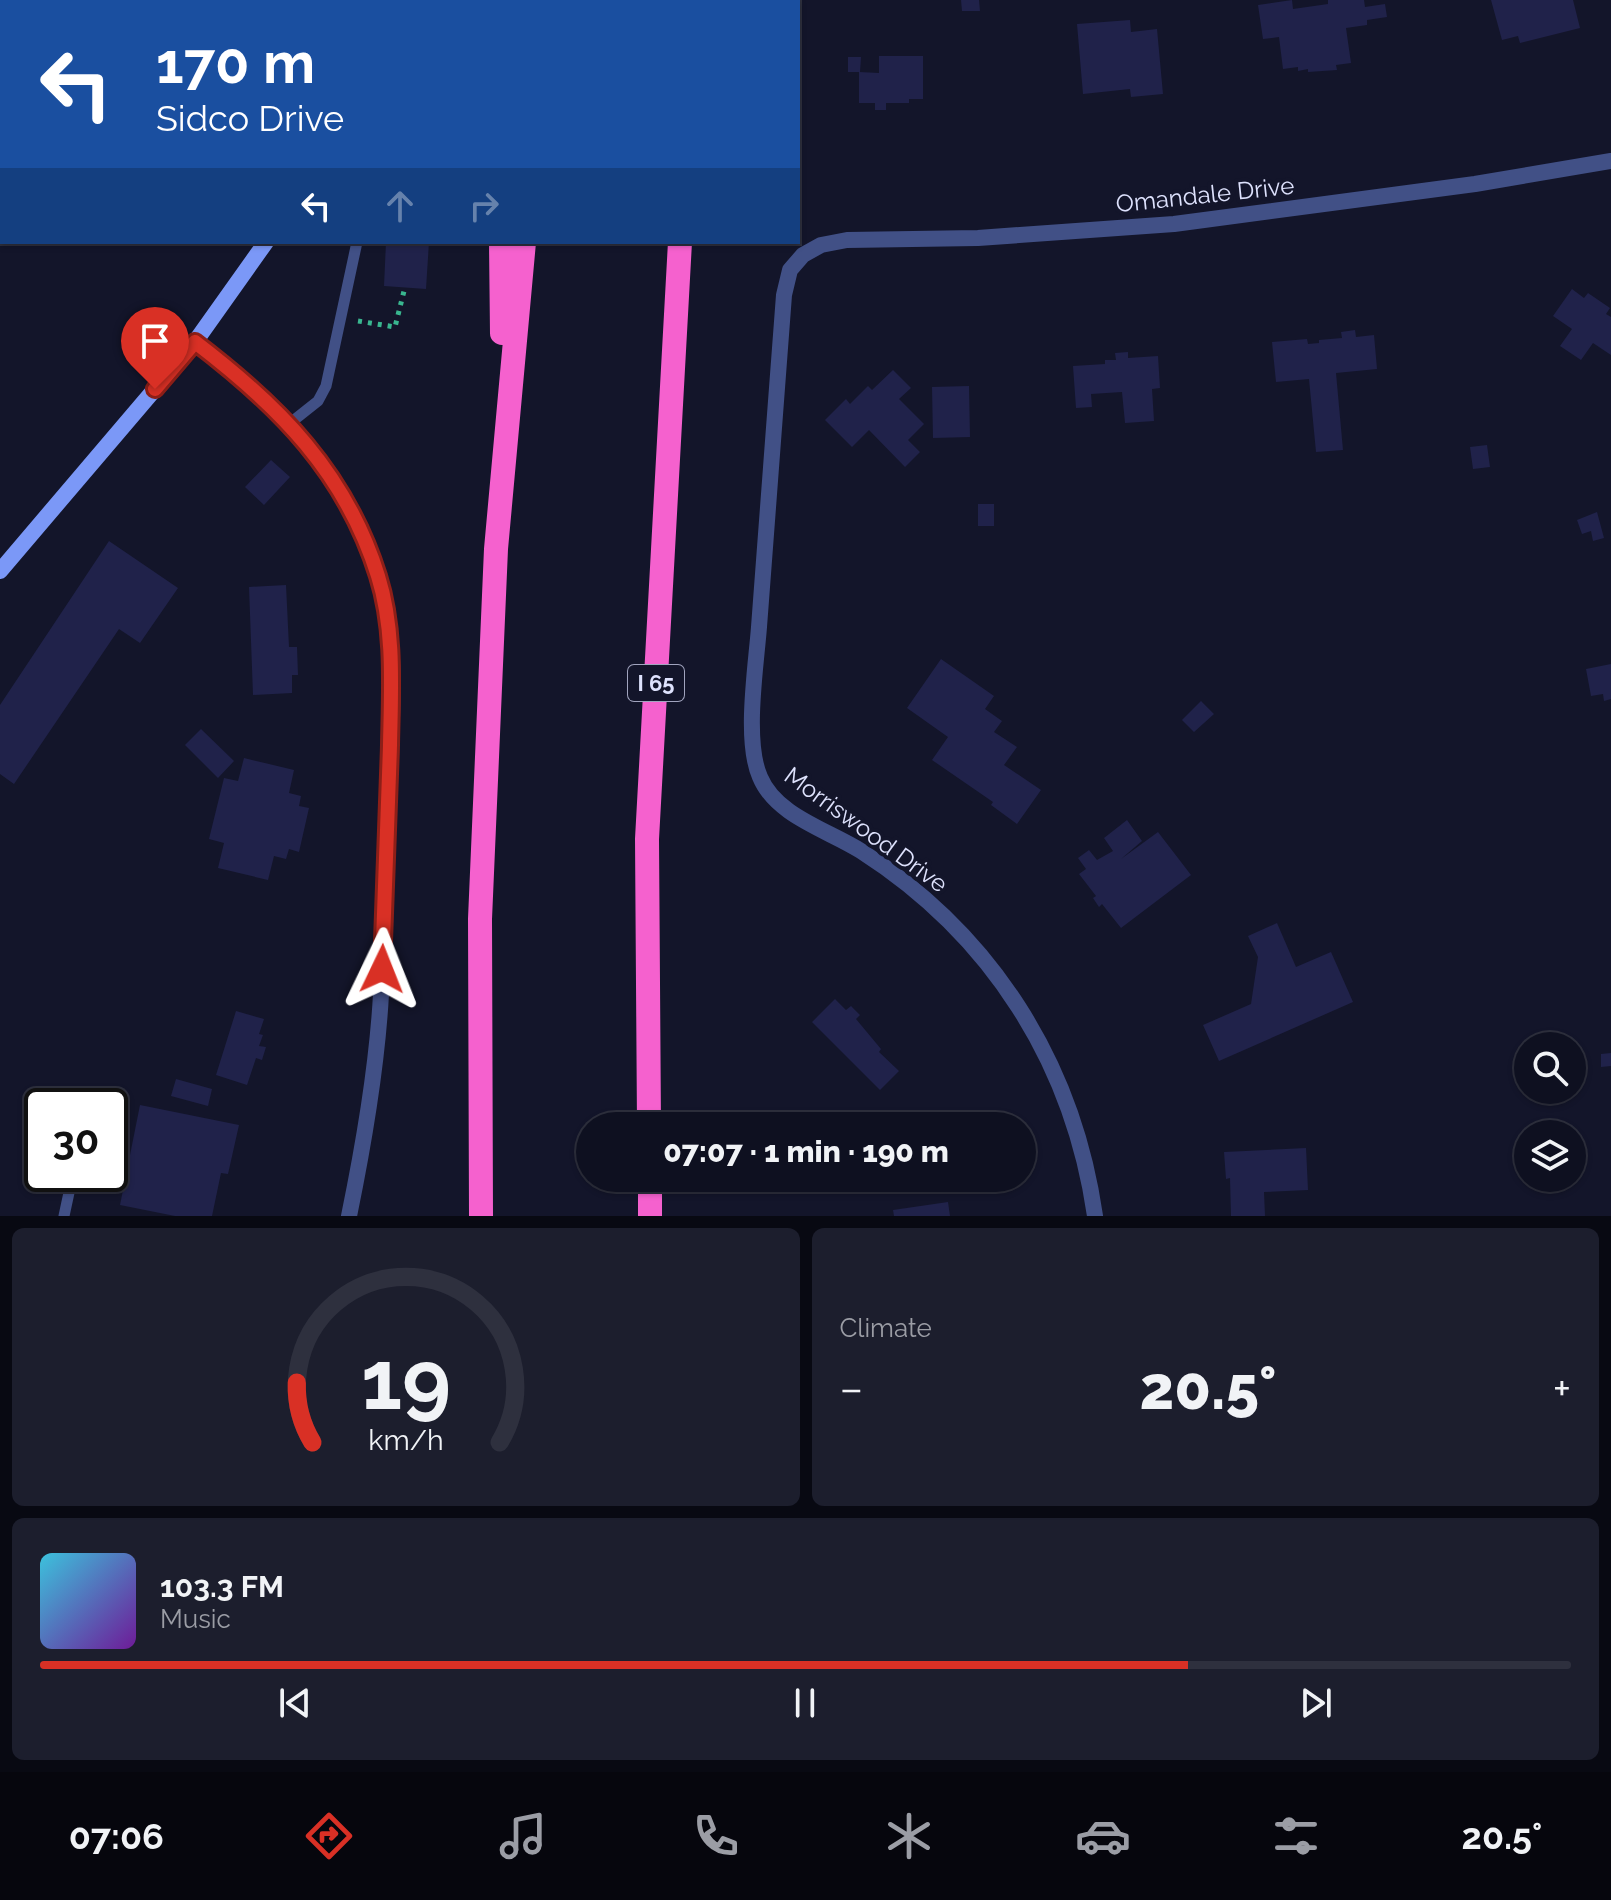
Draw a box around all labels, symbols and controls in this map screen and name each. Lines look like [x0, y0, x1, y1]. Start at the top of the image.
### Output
text: 170 m [156, 30, 315, 96]
icon: left [24, 32, 128, 136]
text: Sidco Drive [156, 97, 344, 139]
street label: Omandale Drive [1114, 171, 1296, 218]
icon: left [294, 184, 338, 228]
icon: ahead [378, 184, 422, 228]
icon: right [462, 184, 506, 228]
pin [121, 307, 189, 389]
icon: arrive [133, 319, 177, 363]
road number: I 65 [628, 665, 684, 701]
street label: Morriswood Drive [779, 761, 954, 898]
position arrow [340, 927, 424, 1011]
map controls [1514, 1032, 1586, 1192]
button: search [1514, 1032, 1586, 1104]
speed limit sign: 30 [24, 1088, 128, 1192]
button: layers [1514, 1120, 1586, 1192]
text: 07:07 · 1 min · 190 m [663, 1134, 949, 1169]
text: Climate [840, 1313, 932, 1343]
text: 19 [361, 1331, 451, 1428]
text: 20.5° [1139, 1353, 1276, 1423]
text: − [840, 1363, 863, 1414]
text: + [1553, 1363, 1571, 1414]
text: km/h [368, 1423, 443, 1457]
text: 103.3 FM [160, 1569, 284, 1604]
text: Music [160, 1604, 231, 1634]
icon: previous [273, 1681, 317, 1725]
icon: pause [783, 1681, 827, 1725]
icon: next [1294, 1681, 1338, 1725]
icon: directions [301, 1808, 357, 1864]
icon: music [495, 1808, 551, 1864]
icon: phone [688, 1808, 744, 1864]
icon: climate [881, 1808, 937, 1864]
icon: car [1075, 1808, 1131, 1864]
icon: filters [1268, 1808, 1324, 1864]
text: 07:06 [69, 1815, 164, 1857]
text: 20.5° [1462, 1815, 1542, 1857]

